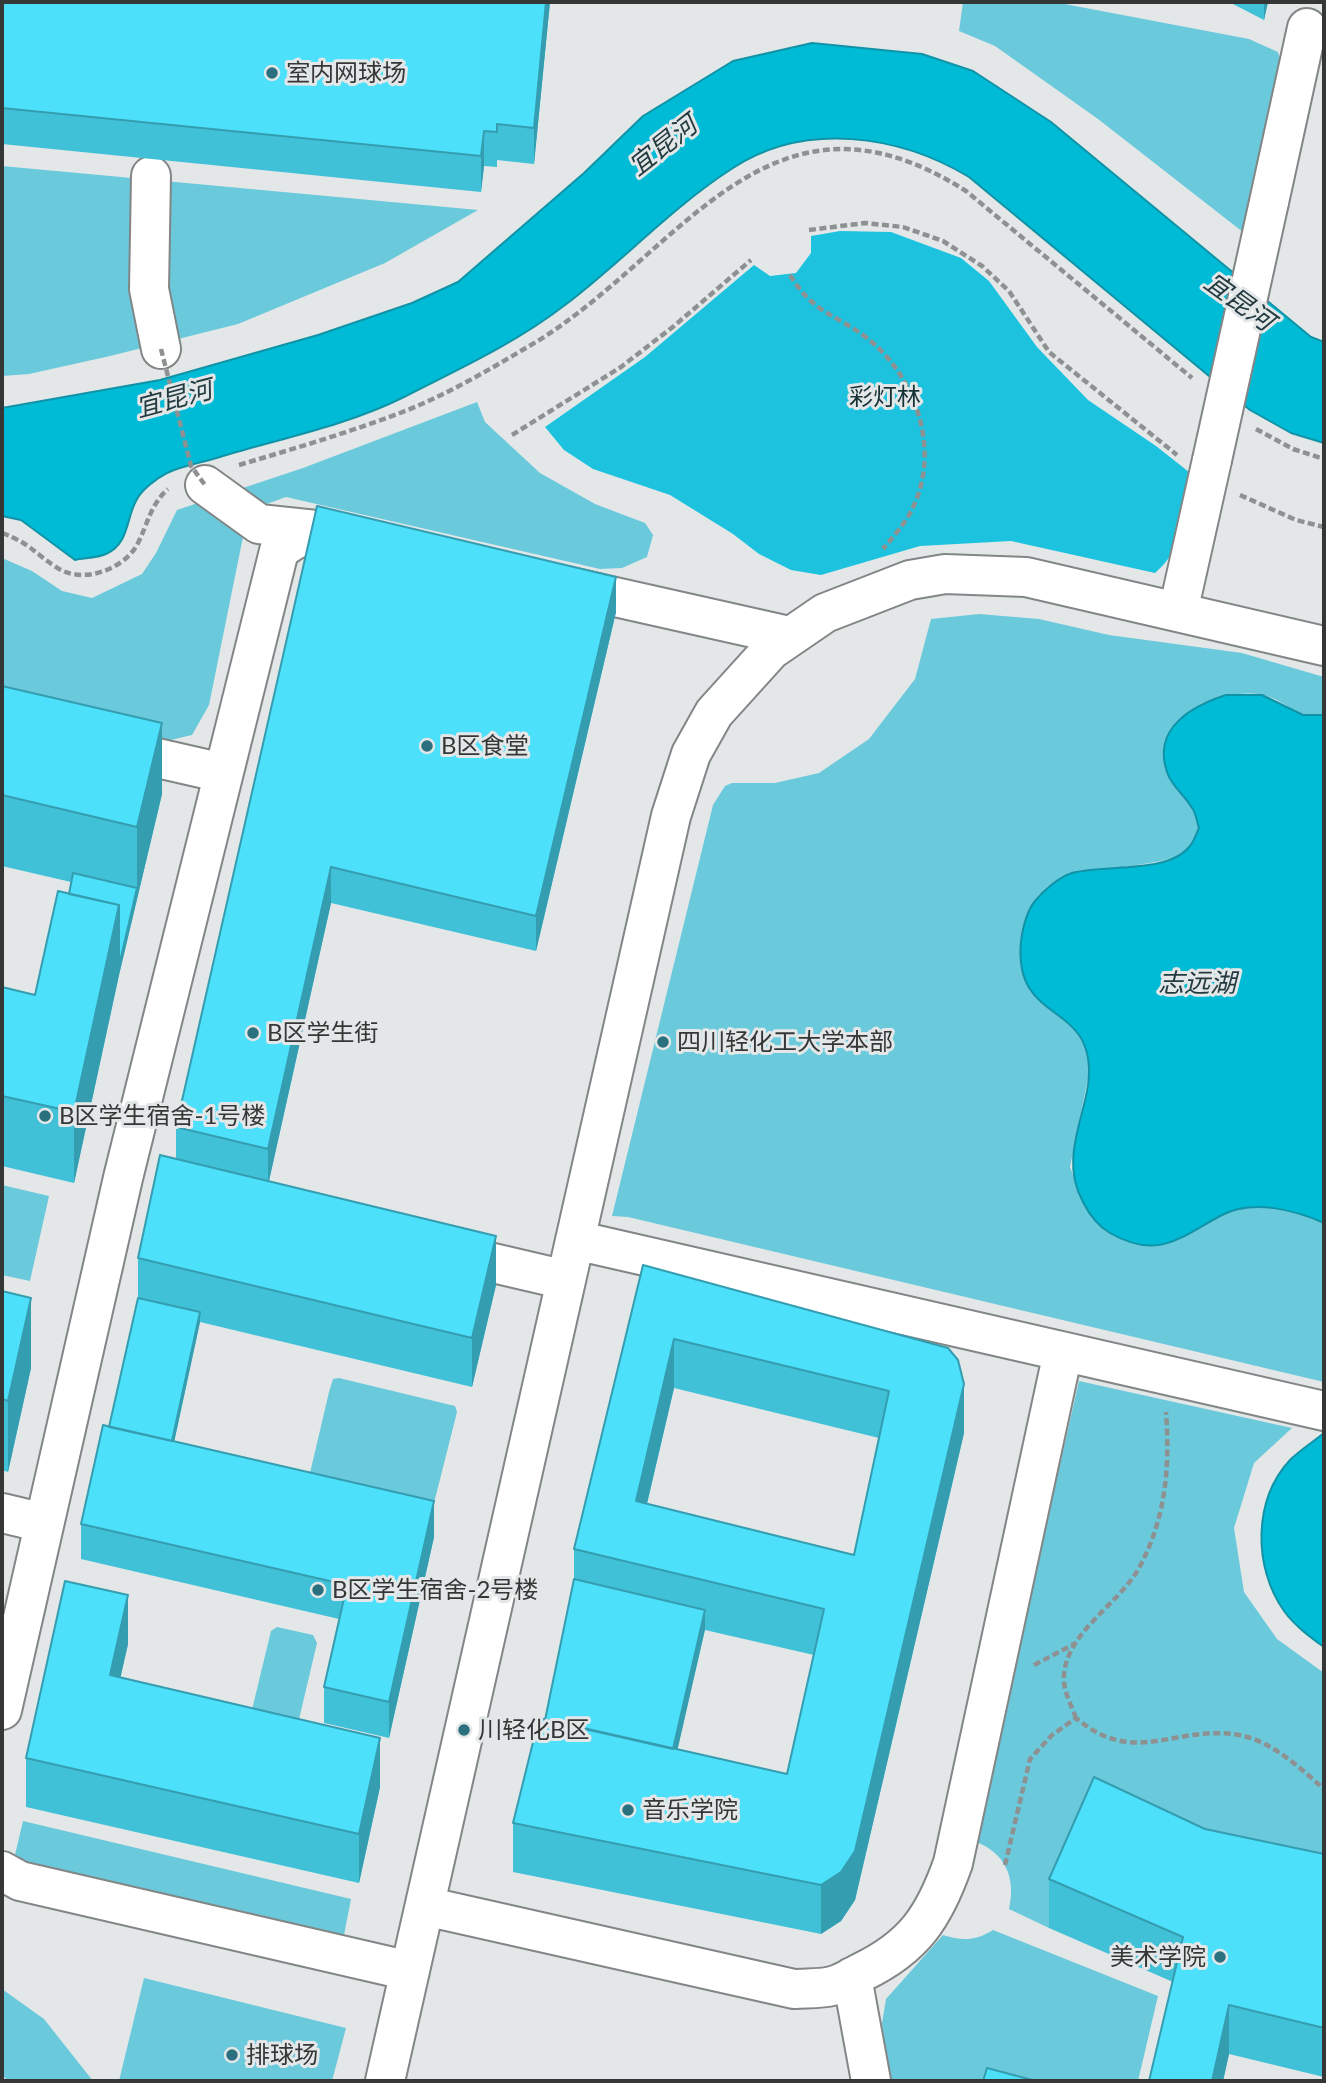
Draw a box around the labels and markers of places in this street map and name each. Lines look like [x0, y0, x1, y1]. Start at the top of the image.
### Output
place label: 室内网球场 [286, 59, 406, 87]
marker: 室内网球场 [264, 65, 280, 81]
place label: B区食堂 [441, 732, 529, 760]
marker: B区食堂 [419, 738, 435, 754]
place label: B区学生街 [267, 1019, 379, 1047]
marker: B区学生街 [245, 1025, 261, 1041]
place label: 四川轻化工大学本部 [677, 1028, 893, 1056]
marker: 四川轻化工大学本部 [655, 1034, 671, 1050]
place label: B区学生宿舍-1号楼 [59, 1102, 265, 1130]
marker: B区学生宿舍-1号楼 [37, 1108, 53, 1124]
place label: B区学生宿舍-2号楼 [332, 1576, 538, 1604]
marker: B区学生宿舍-2号楼 [310, 1582, 326, 1598]
place label: 川轻化B区 [478, 1716, 590, 1744]
marker: 川轻化B区 [456, 1722, 472, 1738]
place label: 音乐学院 [642, 1796, 738, 1824]
marker: 音乐学院 [620, 1802, 636, 1818]
place label: 美术学院 [1110, 1943, 1206, 1971]
marker: 美术学院 [1212, 1949, 1228, 1965]
place label: 排球场 [246, 2041, 318, 2069]
marker: 排球场 [224, 2047, 240, 2063]

